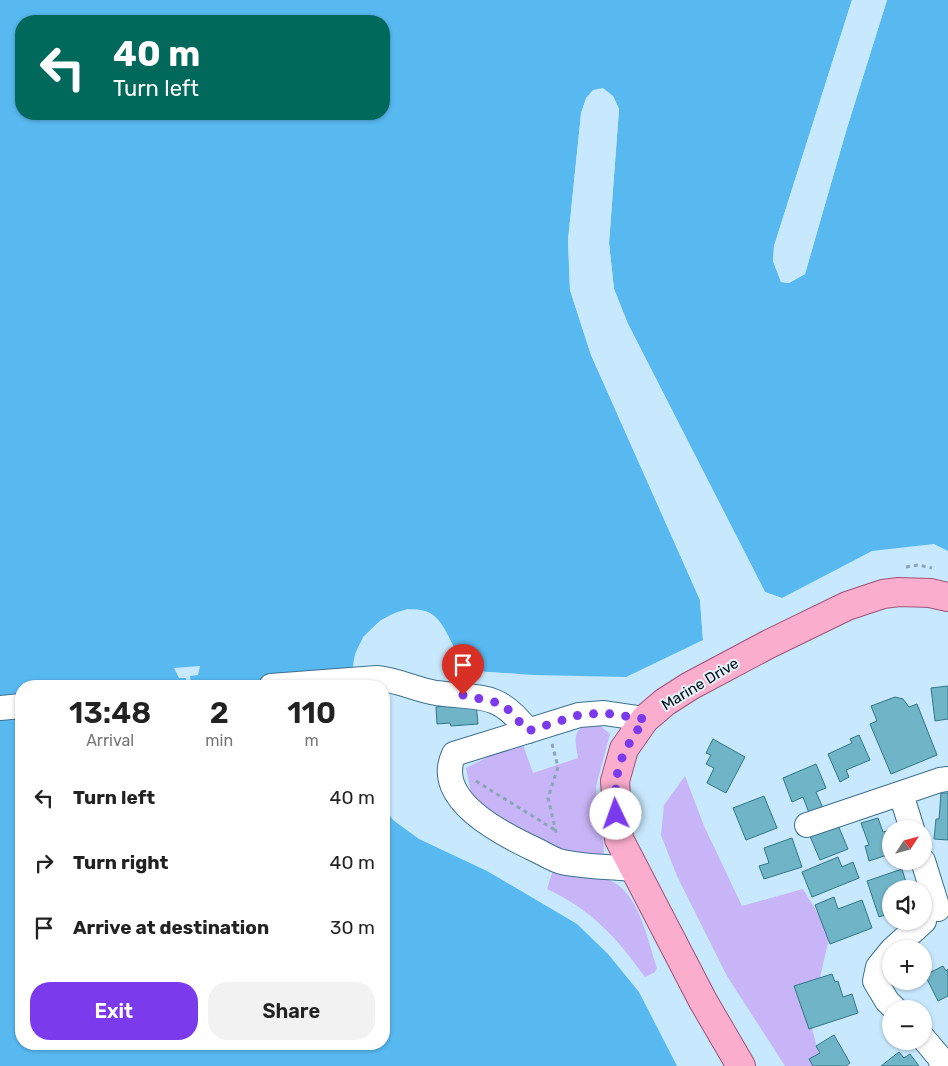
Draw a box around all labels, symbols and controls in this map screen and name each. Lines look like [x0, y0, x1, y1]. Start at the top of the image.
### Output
text: 40 m [113, 33, 200, 75]
icon: left [30, 35, 95, 100]
text: Turn left [113, 75, 199, 102]
pin [442, 644, 484, 695]
icon: arrive [449, 651, 477, 679]
street label: Marine Drive [658, 654, 742, 714]
text: 13:48 [69, 695, 151, 731]
text: 2 [210, 695, 229, 731]
text: 110 [287, 695, 336, 731]
text: Arrival [86, 731, 134, 750]
text: min [205, 731, 233, 750]
text: m [304, 731, 319, 750]
icon: left [30, 784, 58, 812]
text: Turn left [73, 786, 155, 809]
text: 40 m [330, 786, 375, 809]
position arrow [589, 787, 641, 839]
north arrow [882, 820, 932, 870]
map controls [882, 820, 932, 1050]
icon: right [30, 849, 58, 877]
text: Turn right [73, 851, 168, 874]
text: 40 m [330, 851, 375, 874]
button: sound [882, 880, 932, 930]
icon: arrive [30, 914, 58, 942]
text: Arrive at destination [73, 916, 269, 939]
text: 30 m [330, 916, 375, 939]
button: + [882, 940, 932, 990]
button: Exit [30, 982, 198, 1040]
button: Share [208, 982, 375, 1040]
button: − [882, 1000, 932, 1050]

